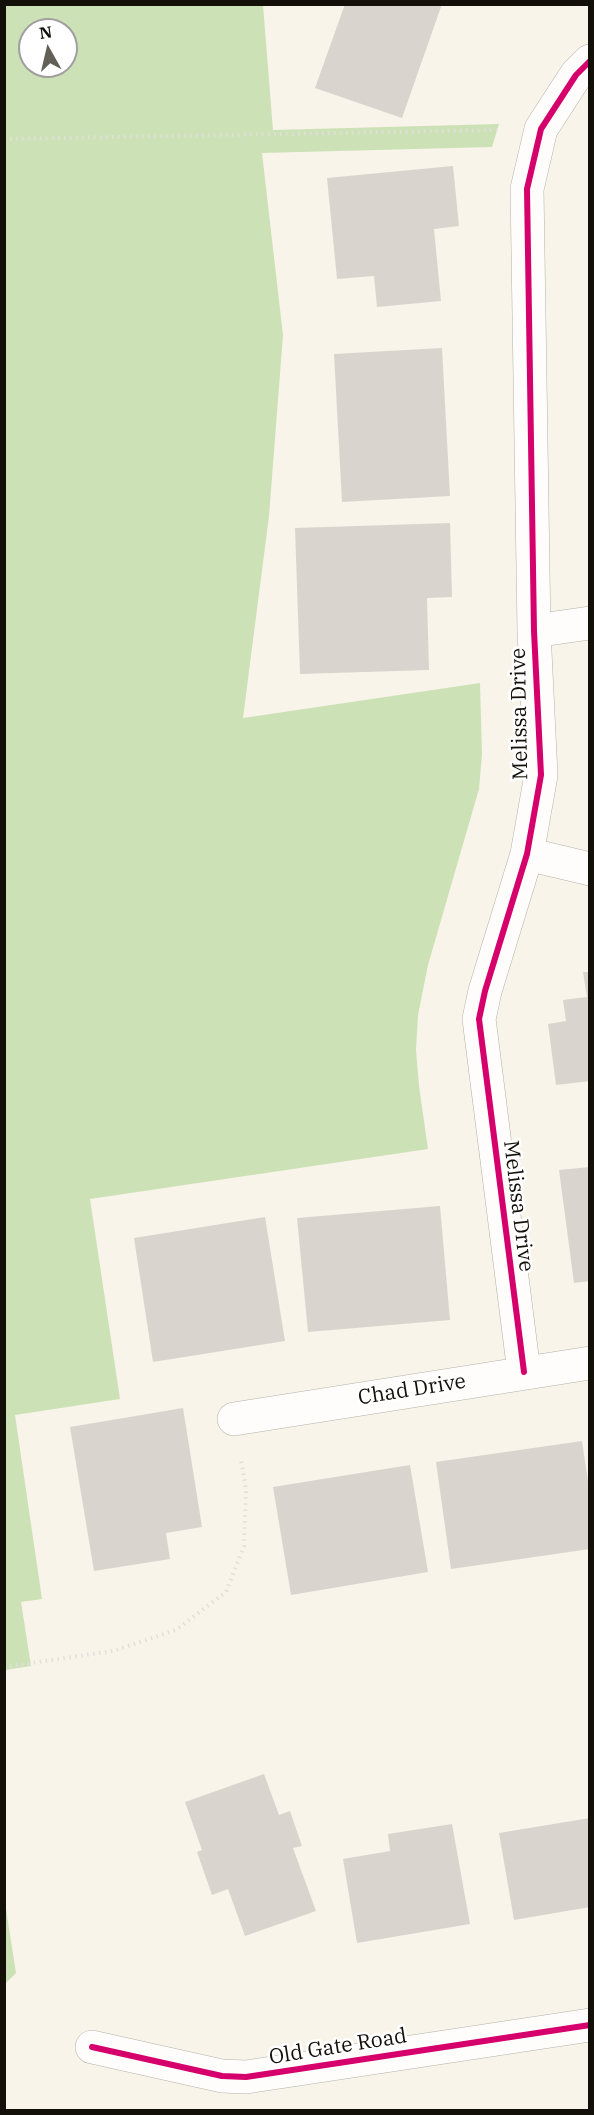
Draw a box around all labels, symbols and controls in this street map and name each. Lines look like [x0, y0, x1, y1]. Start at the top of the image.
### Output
north arrow [18, 18, 78, 78]
text: N [38, 21, 53, 43]
street label: Melissa Drive [506, 648, 534, 780]
street label: Melissa Drive [497, 1139, 539, 1273]
street label: Chad Drive [356, 1369, 468, 1411]
street label: Old Gate Road [267, 2024, 409, 2070]

